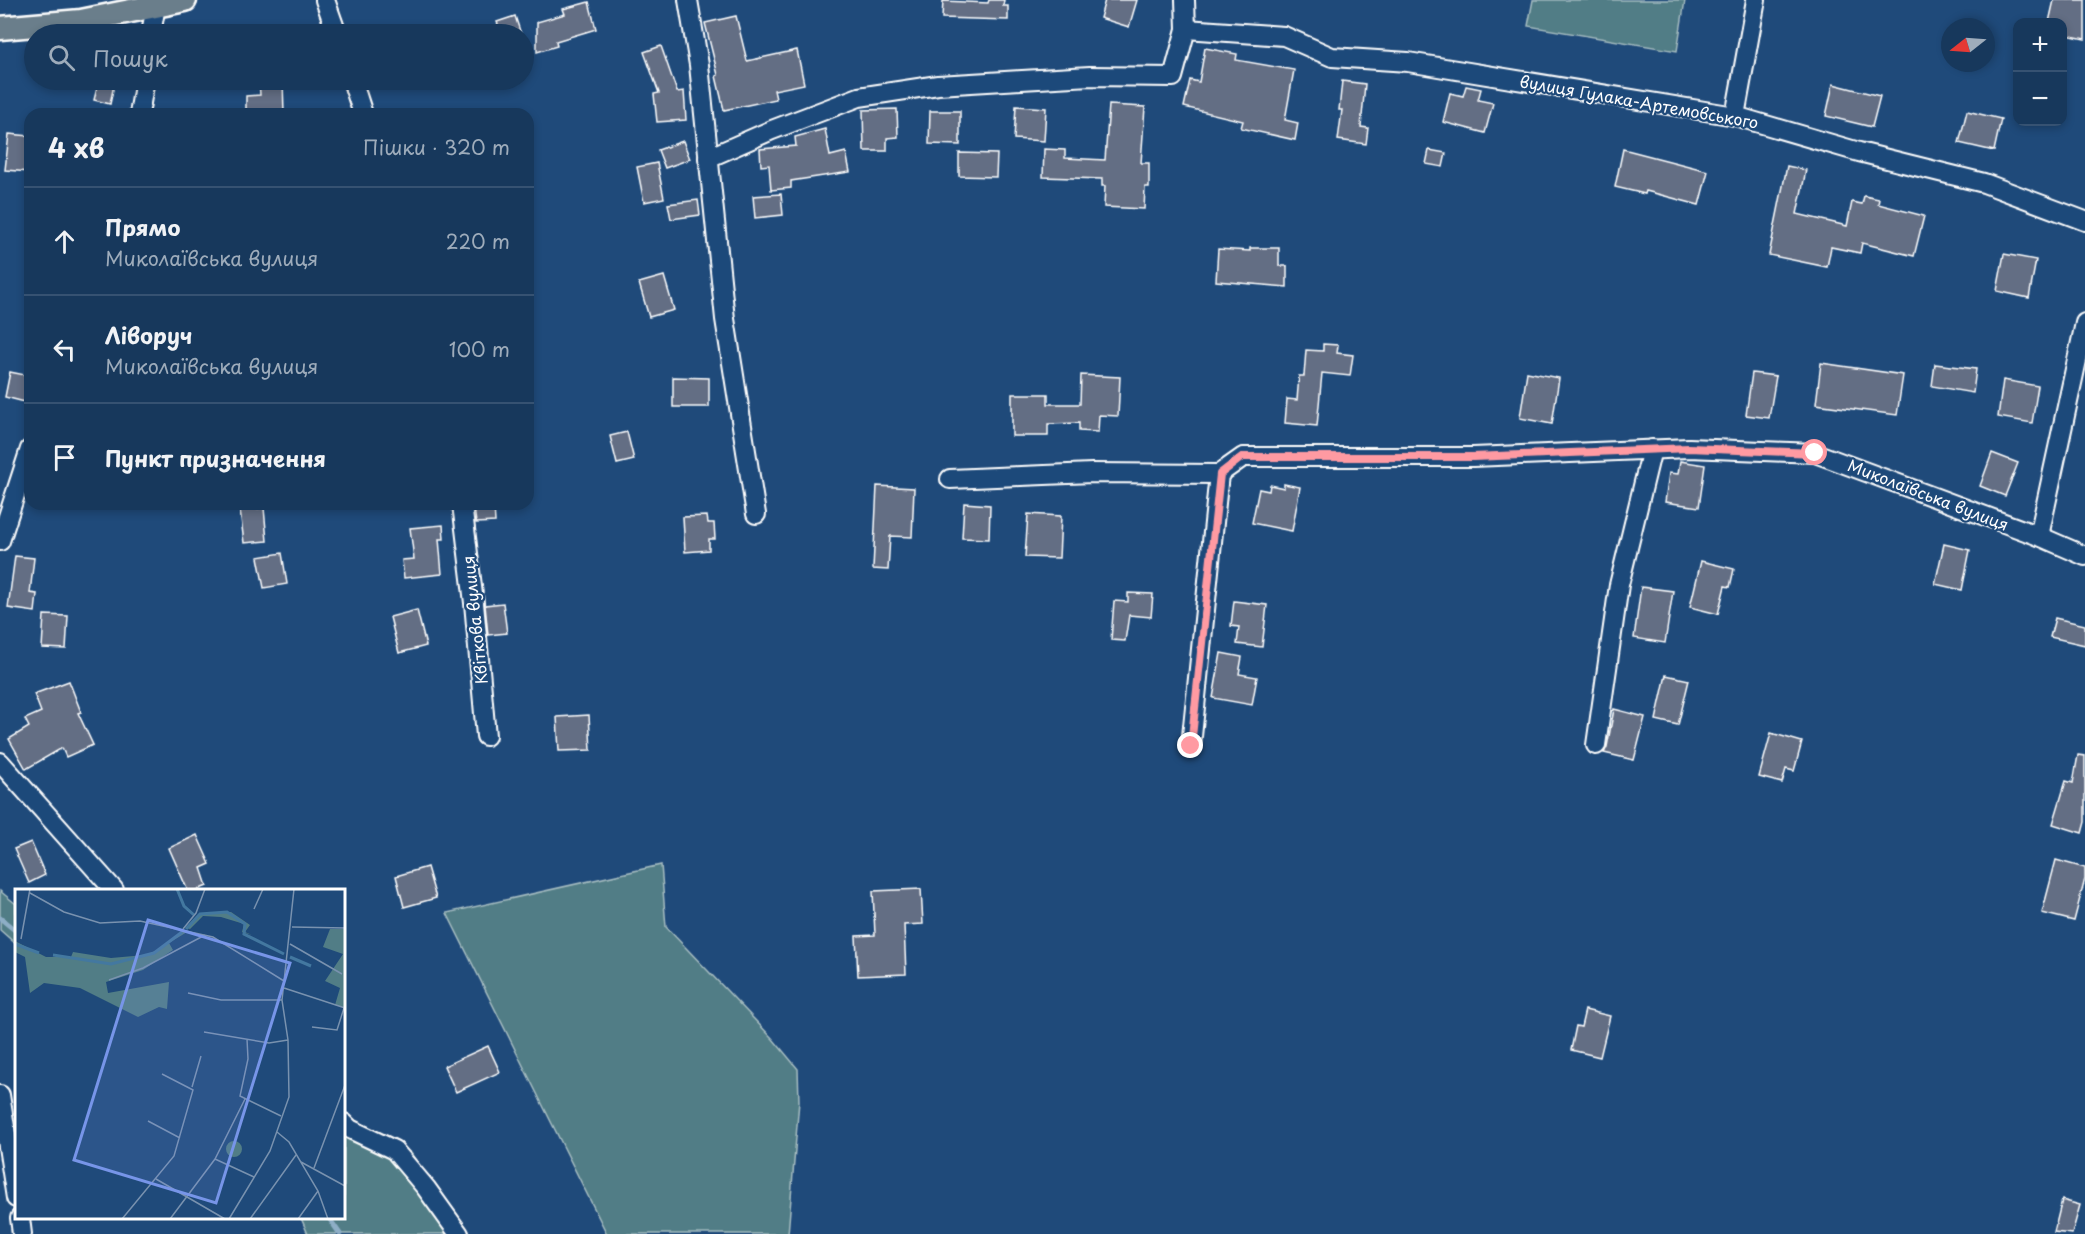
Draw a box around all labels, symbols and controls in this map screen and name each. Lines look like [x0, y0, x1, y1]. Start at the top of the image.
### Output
north arrow [1941, 18, 1995, 72]
map controls [2013, 18, 2067, 126]
button: + [2013, 18, 2067, 72]
search box [24, 24, 534, 90]
icon: search [45, 41, 78, 74]
text: Пошук [93, 41, 168, 74]
street label: вулиця Гулака-Артемовського [1518, 68, 1761, 134]
button: − [2013, 72, 2067, 126]
text: 4 хв [48, 128, 104, 167]
text: Пішки · 320 m [363, 132, 510, 162]
text: Прямо [105, 210, 180, 243]
icon: ahead [48, 225, 81, 258]
text: 220 m [446, 226, 510, 256]
text: Миколаївська вулиця [105, 243, 318, 273]
text: Ліворуч [105, 318, 192, 351]
icon: left [48, 333, 81, 366]
text: 100 m [449, 334, 510, 364]
text: Миколаївська вулиця [105, 351, 318, 381]
route start [1801, 439, 1827, 465]
icon: arrive [48, 441, 81, 474]
text: Пункт призначення [105, 441, 326, 474]
street label: Миколаївська вулиця [1844, 452, 2012, 536]
street label: Квіткова вулиця [455, 555, 493, 686]
route end [1177, 732, 1203, 758]
inset map [15, 889, 345, 1219]

